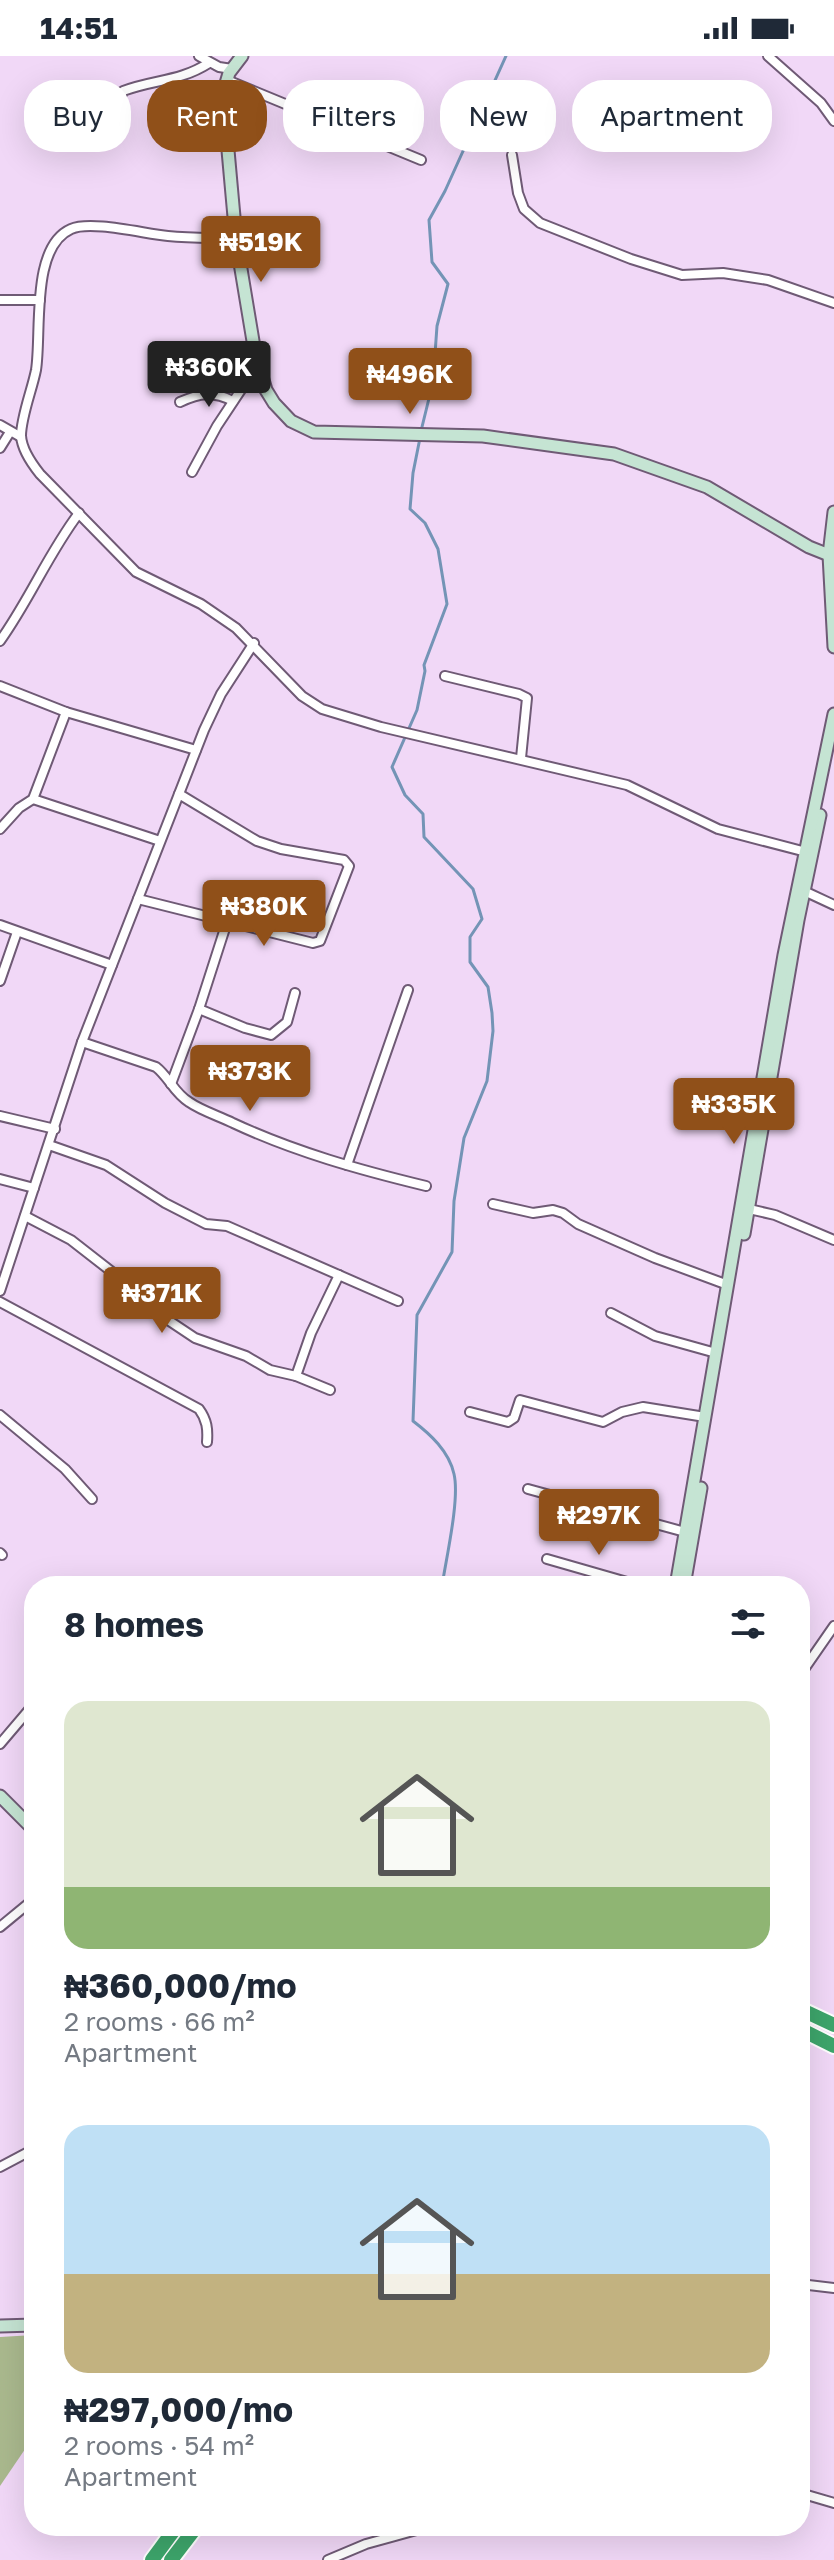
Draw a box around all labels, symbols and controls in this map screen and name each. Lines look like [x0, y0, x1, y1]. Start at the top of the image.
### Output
text: 14:51 [40, 10, 118, 46]
chip: Buy [24, 80, 131, 152]
chip: Rent [147, 80, 267, 152]
chip: Filters [283, 80, 424, 152]
chip: New [440, 80, 556, 152]
chip: Apartment [572, 80, 772, 152]
pin: ₦519K [205, 216, 317, 284]
text: ₦519K [219, 226, 303, 257]
pin: ₦360K [153, 341, 265, 409]
pin: ₦496K [354, 348, 466, 416]
text: ₦360K [166, 351, 252, 382]
text: ₦496K [367, 358, 453, 389]
pin: ₦380K [208, 880, 320, 948]
text: ₦380K [220, 890, 308, 921]
pin: ₦373K [194, 1045, 306, 1113]
text: ₦373K [208, 1055, 292, 1086]
pin: ₦335K [678, 1078, 790, 1146]
text: ₦335K [691, 1088, 777, 1119]
pin: ₦371K [106, 1267, 218, 1335]
text: ₦371K [121, 1277, 203, 1308]
pin: ₦297K [543, 1489, 655, 1557]
text: ₦297K [557, 1499, 641, 1530]
icon: filters [726, 1602, 770, 1646]
text: 8 homes [64, 1604, 204, 1644]
icon: home [345, 1753, 489, 1897]
text: ₦360,000/mo [64, 1965, 297, 2005]
text: 2 rooms · 66 m² [64, 2006, 255, 2037]
text: Apartment [64, 2037, 197, 2068]
icon: home [345, 2177, 489, 2321]
text: ₦297,000/mo [64, 2389, 293, 2429]
text: 2 rooms · 54 m² [64, 2430, 254, 2461]
text: Apartment [64, 2461, 197, 2492]

